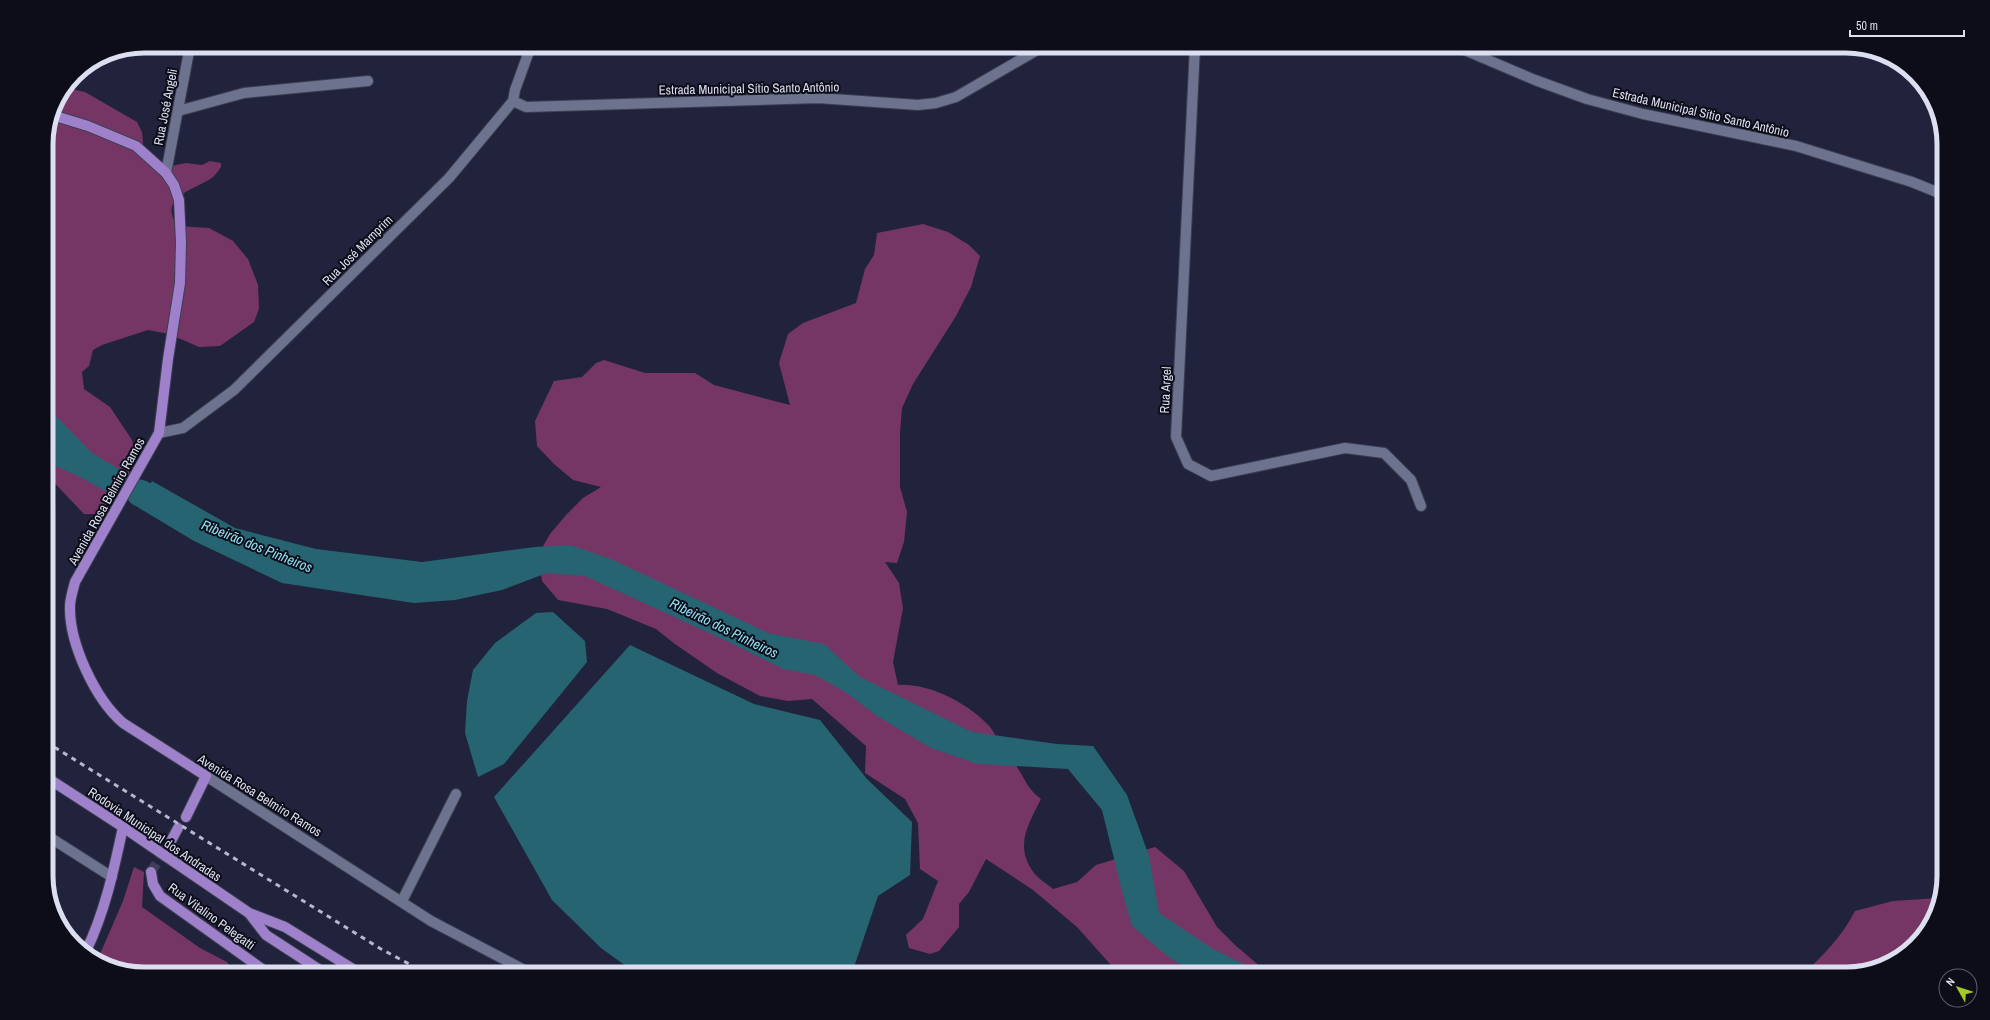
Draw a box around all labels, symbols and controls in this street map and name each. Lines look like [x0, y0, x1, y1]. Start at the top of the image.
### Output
scale bar [1850, 12, 1964, 38]
text: 50 m [1856, 18, 1878, 34]
street label: Rua José Angeli [150, 67, 181, 147]
street label: Estrada Municipal Sítio Santo Antônio [658, 78, 840, 99]
street label: Estrada Municipal Sítio Santo Antônio [1611, 84, 1791, 141]
street label: Rua José Mamprim [318, 211, 396, 289]
street label: Rua Argel [1156, 366, 1175, 414]
street label: Avenida Rosa Belmiro Ramos [64, 434, 149, 569]
water label: Ribeirão dos Pinheiros [199, 516, 315, 577]
water label: Ribeirão dos Pinheiros [667, 594, 781, 662]
street label: Avenida Rosa Belmiro Ramos [194, 750, 325, 841]
street label: Rodovia Municipal dos Andradas [85, 783, 225, 885]
street label: Rua Vitalino Pelegatti [165, 879, 259, 954]
north arrow [1938, 968, 1978, 1008]
text: N [1943, 975, 1958, 989]

